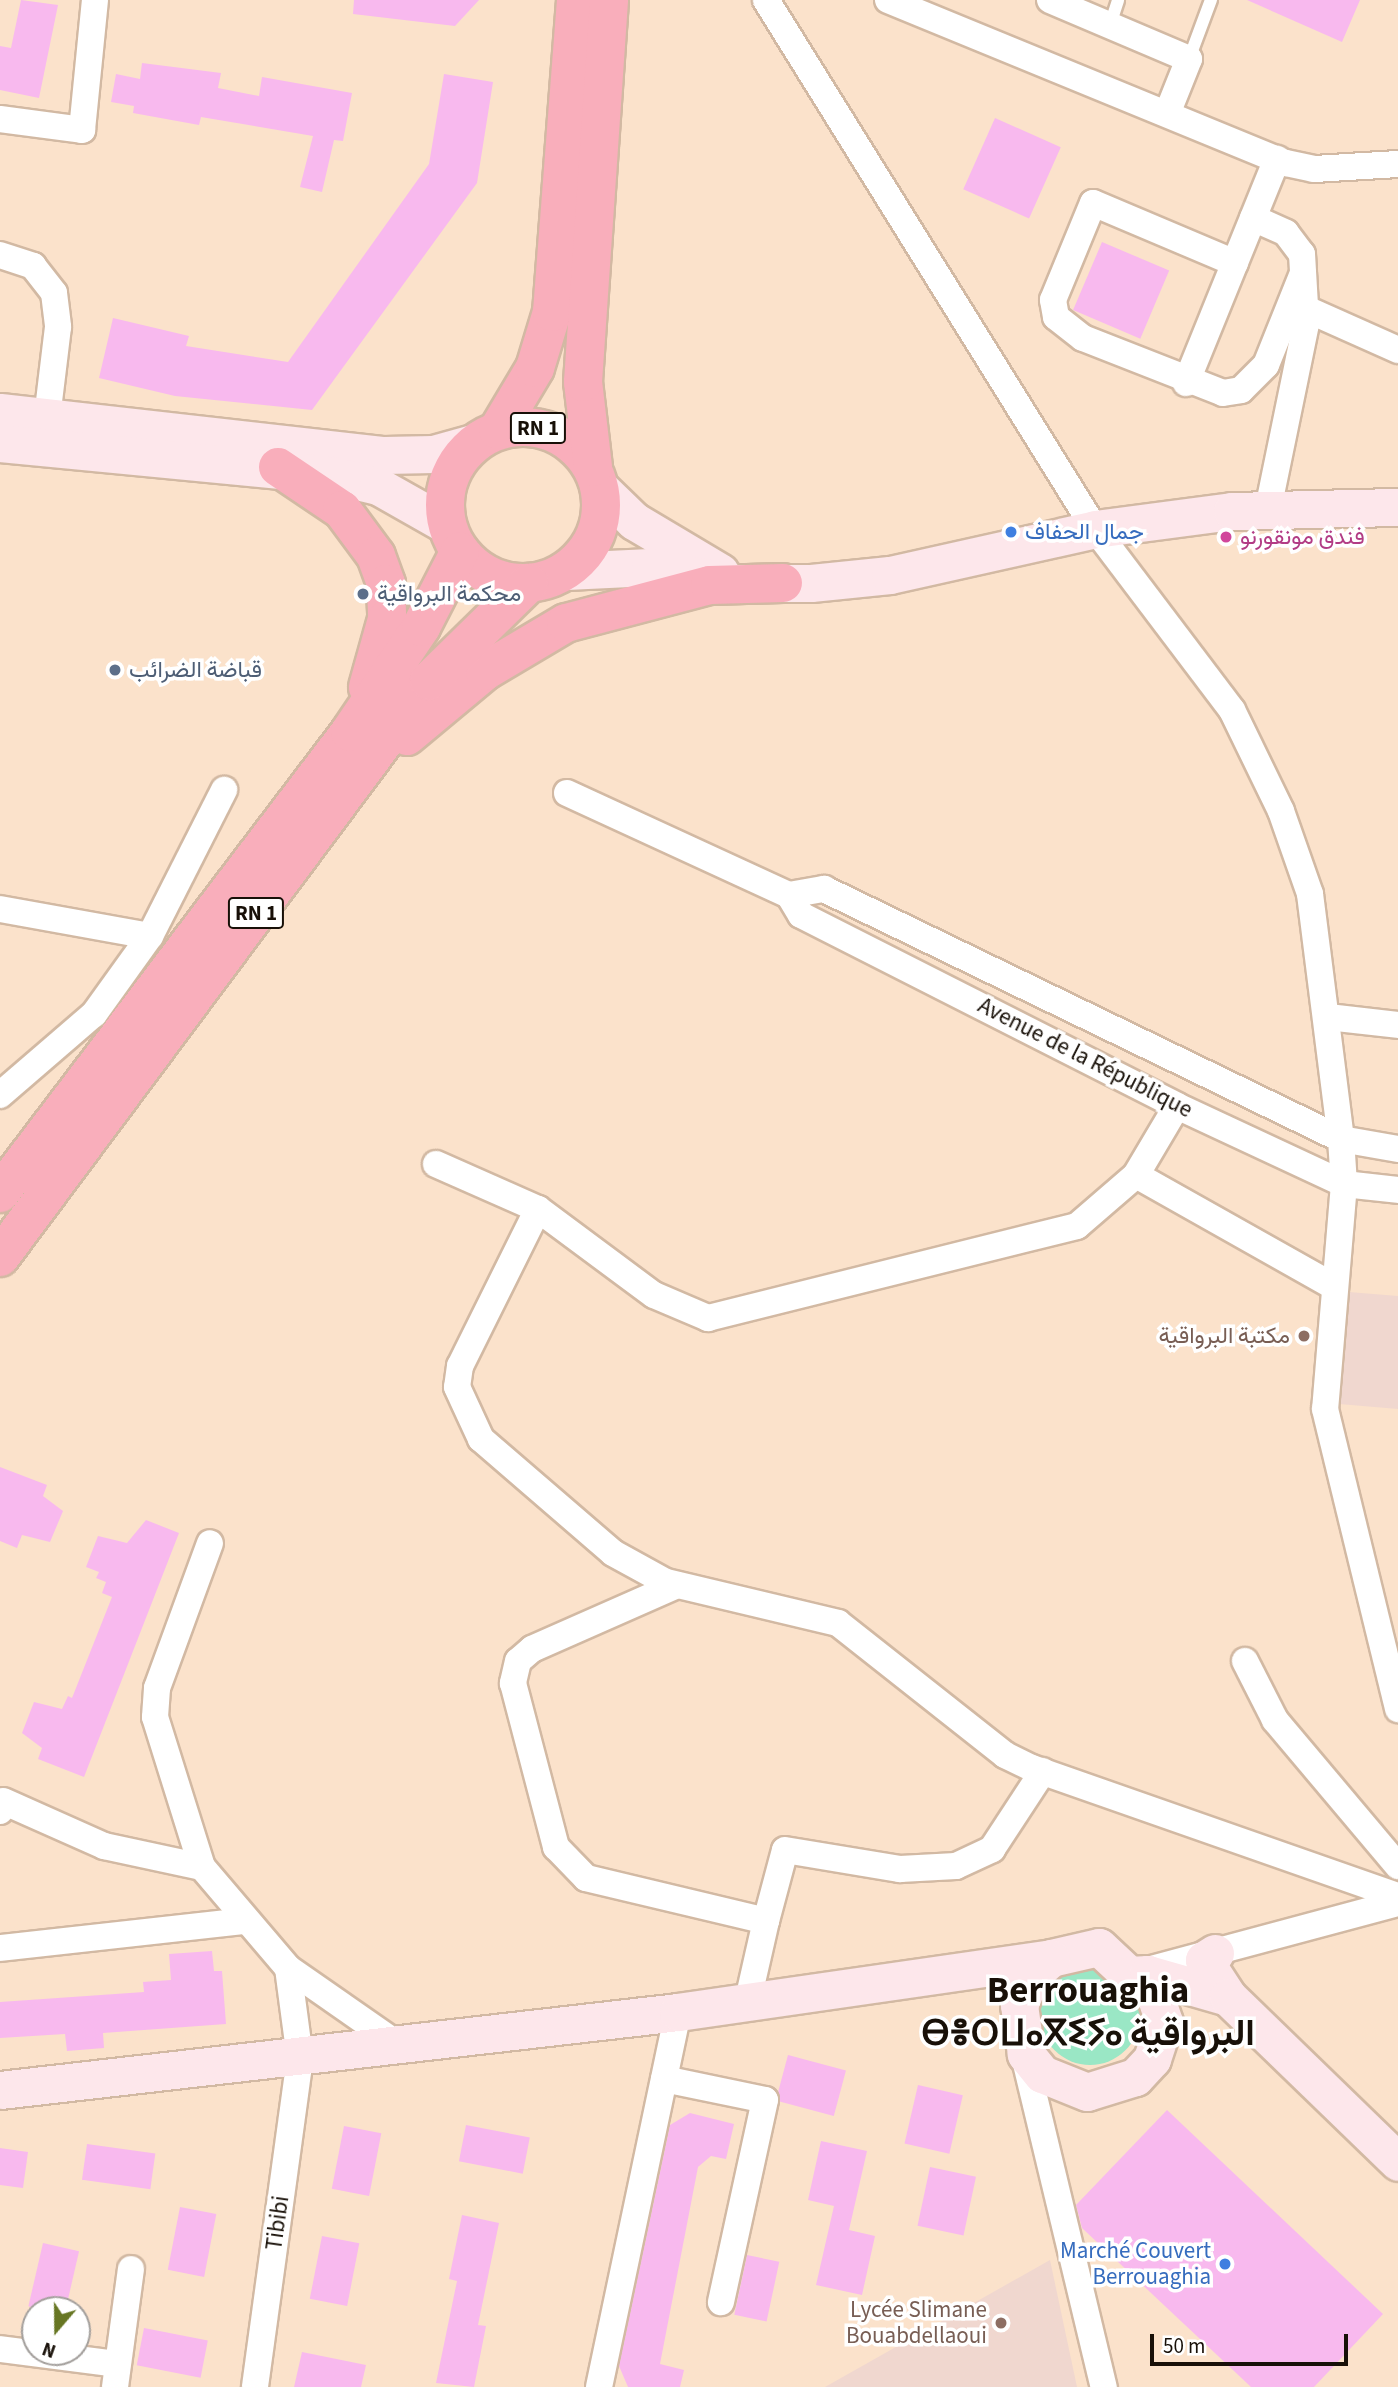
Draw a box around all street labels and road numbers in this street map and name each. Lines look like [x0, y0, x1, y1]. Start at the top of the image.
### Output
road number: RN 1 [508, 410, 568, 446]
road number: RN 1 [226, 895, 286, 930]
street label: Avenue de la République [973, 992, 1197, 1124]
street label: Tibibi [261, 2194, 295, 2252]

